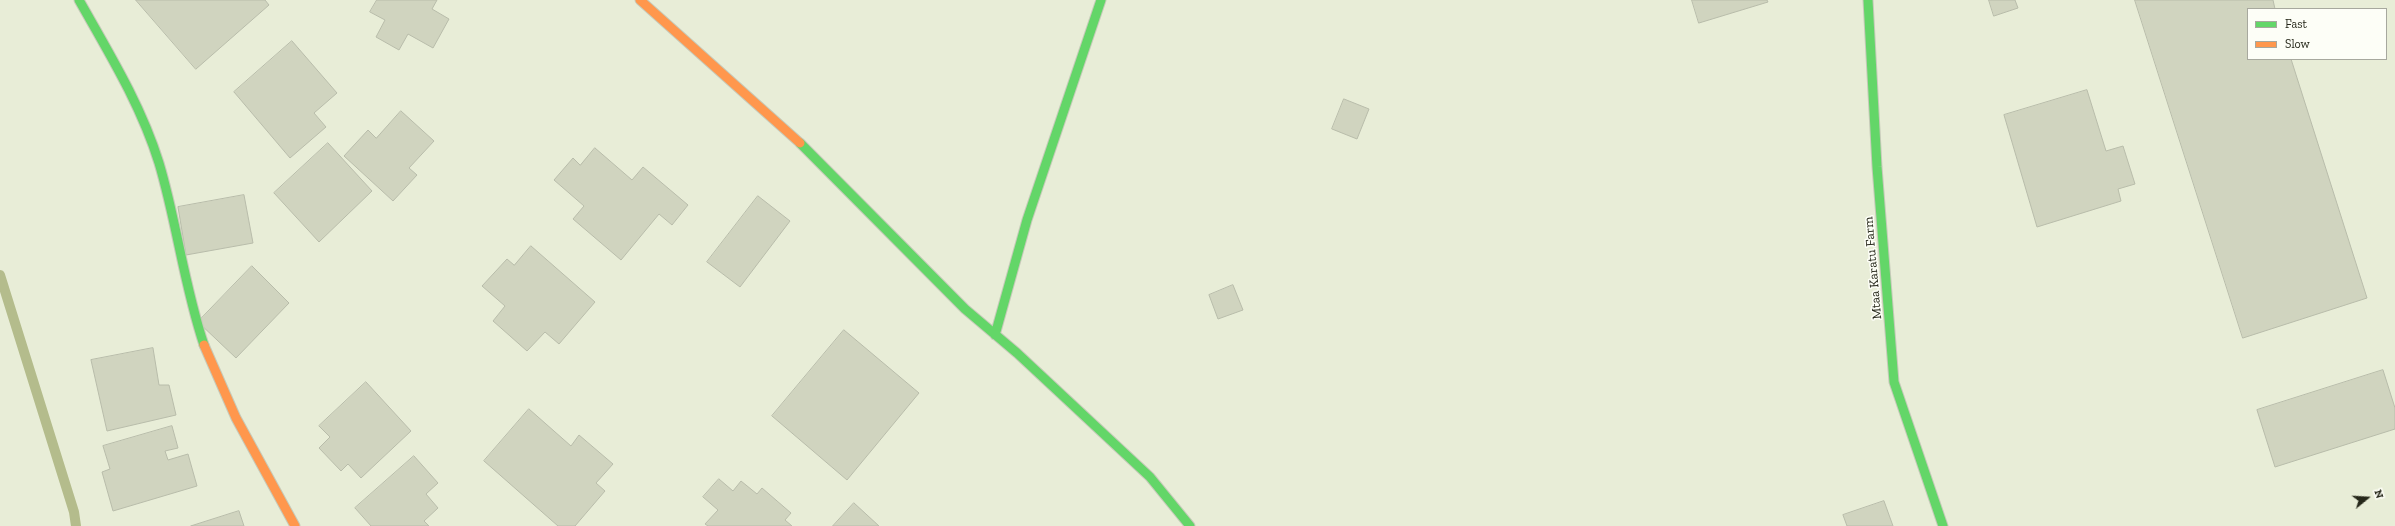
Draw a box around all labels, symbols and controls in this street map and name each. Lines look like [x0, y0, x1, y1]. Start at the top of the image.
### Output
legend [2247, 8, 2387, 60]
text: Fast [2285, 17, 2307, 31]
text: Slow [2285, 37, 2310, 51]
street label: Mtaa Karatu Farm [1861, 216, 1885, 320]
north arrow [2347, 478, 2387, 518]
text: N [2371, 488, 2386, 500]

